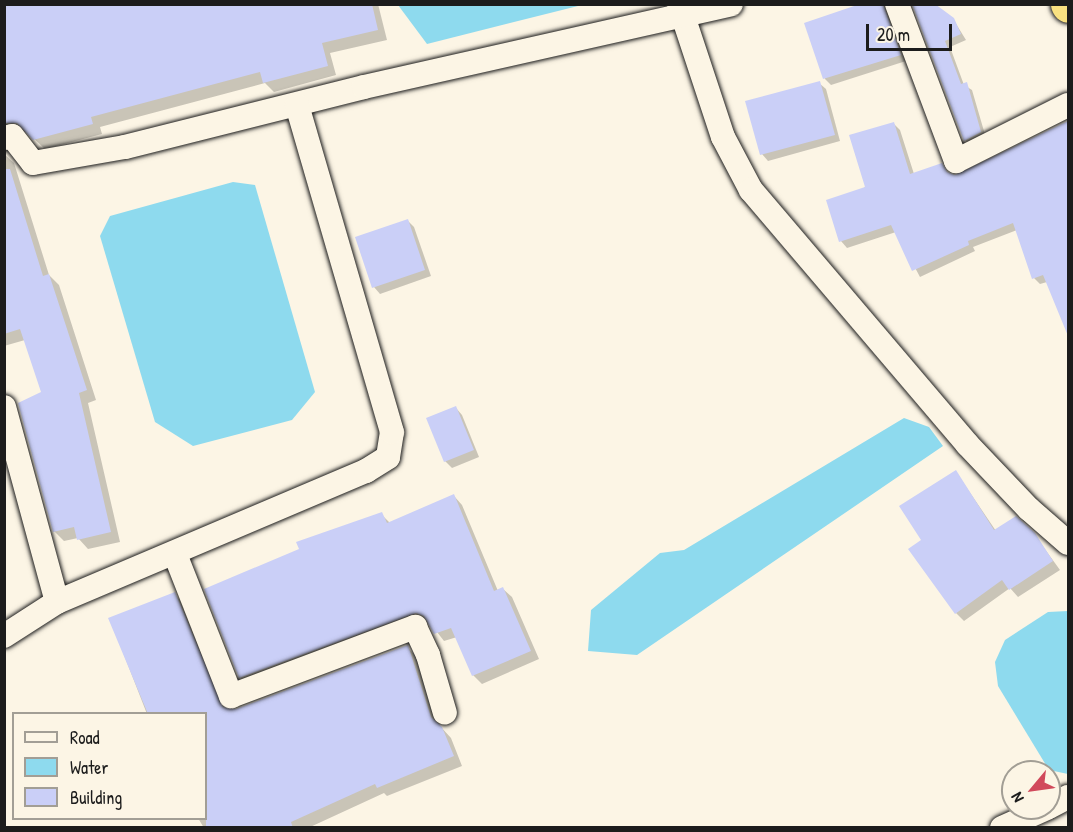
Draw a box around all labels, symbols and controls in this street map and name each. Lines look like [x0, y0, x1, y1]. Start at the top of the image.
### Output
scale bar [869, 12, 954, 50]
text: 20 m [877, 22, 910, 47]
legend [12, 712, 207, 820]
text: Road [70, 725, 100, 750]
text: Water [70, 755, 108, 780]
north arrow [1001, 760, 1061, 820]
text: Building [70, 785, 122, 810]
text: N [1005, 789, 1029, 807]

